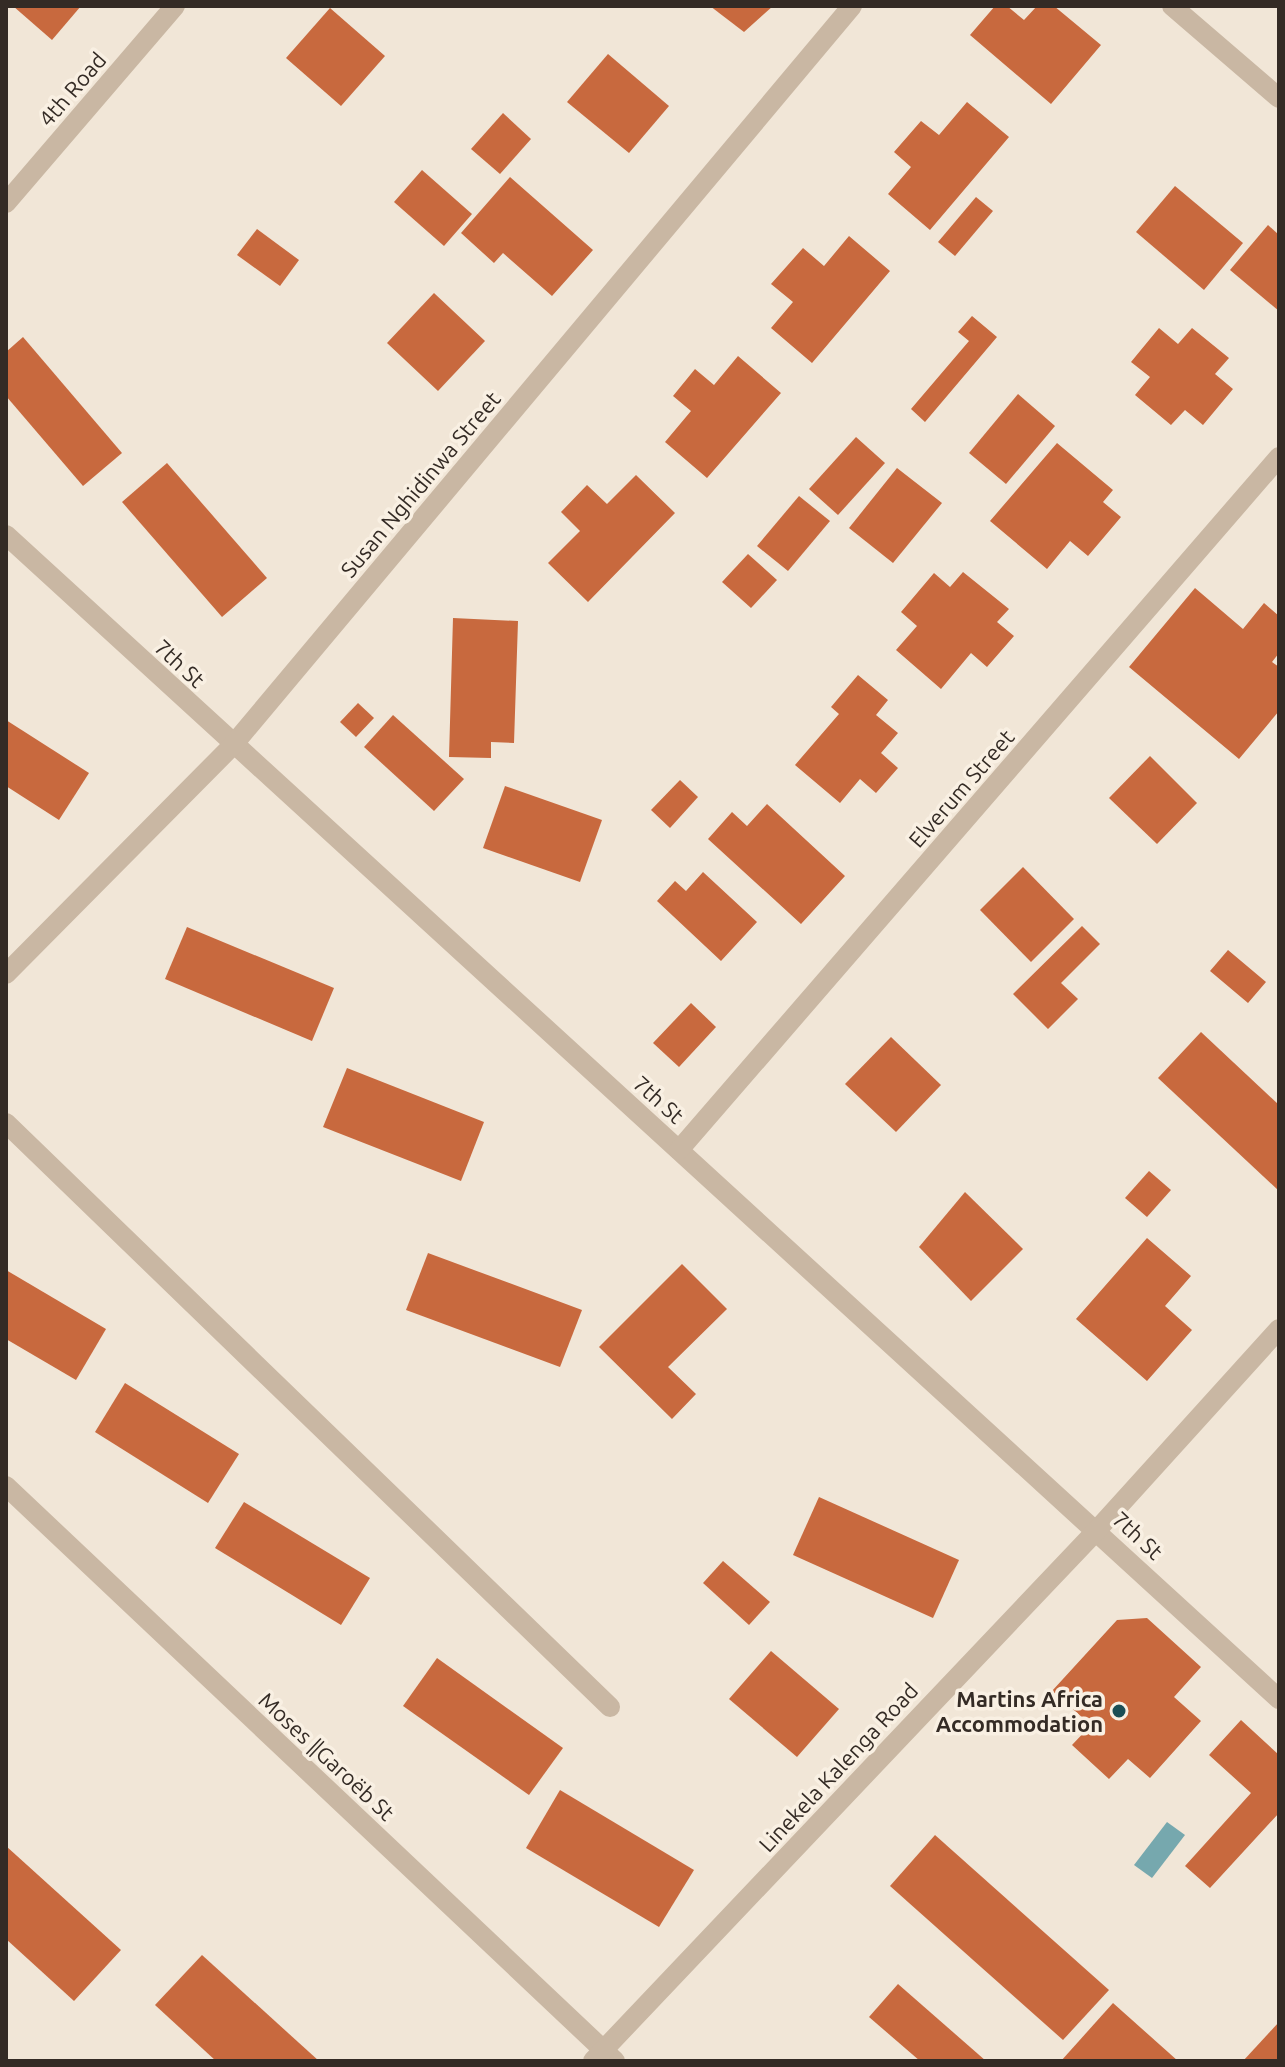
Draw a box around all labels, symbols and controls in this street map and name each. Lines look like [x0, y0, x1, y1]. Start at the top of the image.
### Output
street label: 4th Road [33, 47, 111, 131]
street label: Susan Nghidinwa Street [335, 386, 505, 582]
street label: 7th St [150, 634, 210, 692]
street label: Elverum Street [903, 724, 1019, 852]
street label: 7th St [629, 1070, 689, 1128]
street label: 7th St [1108, 1506, 1168, 1564]
street label: Linekela Kalenga Road [753, 1678, 923, 1856]
place label: Martins Africa Accommodation [936, 1686, 1103, 1736]
street label: Moses ǁGaroëb St [254, 1687, 400, 1825]
marker: Martins Africa Accommodation [1110, 1702, 1128, 1720]

